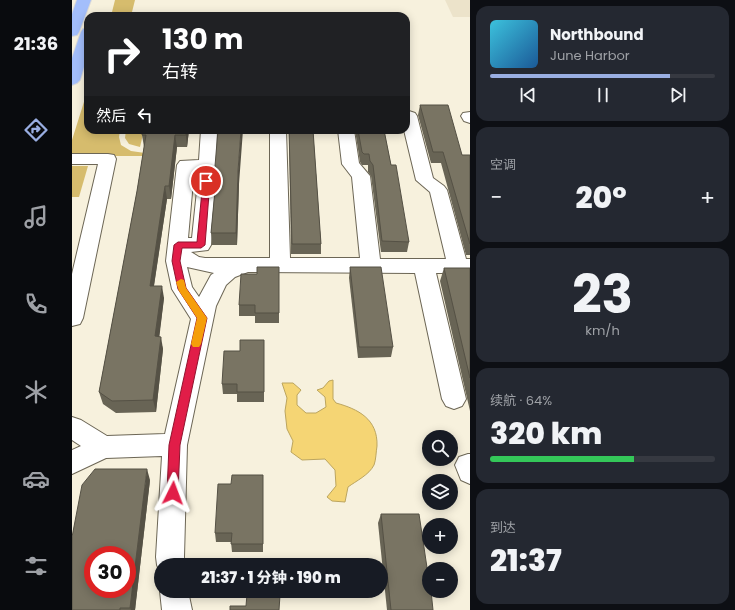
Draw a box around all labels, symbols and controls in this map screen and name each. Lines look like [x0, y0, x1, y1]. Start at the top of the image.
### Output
text: 130 m [162, 20, 243, 59]
text: Northbound [550, 24, 644, 45]
icon: right [96, 28, 148, 80]
text: 21:36 [14, 31, 58, 56]
text: June Harbor [550, 46, 630, 65]
text: 右转 [162, 59, 198, 84]
icon: previous [517, 84, 539, 106]
icon: pause [592, 84, 614, 106]
icon: next [667, 84, 689, 106]
icon: left [134, 104, 156, 126]
text: 然后 [96, 105, 126, 126]
icon: directions [22, 116, 50, 144]
text: 空调 [490, 155, 516, 174]
pin [189, 164, 223, 198]
icon: arrive [195, 170, 217, 192]
text: 20° [575, 176, 627, 219]
text: − [490, 182, 502, 213]
text: + [700, 182, 715, 213]
icon: music [22, 203, 50, 231]
text: 23 [572, 258, 633, 331]
icon: phone [22, 290, 50, 318]
text: km/h [585, 321, 620, 340]
icon: climate [22, 378, 50, 406]
text: 续航 · 64% [490, 391, 552, 410]
text: 320 km [490, 412, 602, 455]
map controls [422, 430, 458, 598]
button: search [422, 430, 458, 466]
icon: car [22, 465, 50, 493]
position arrow [152, 472, 194, 514]
button: layers [422, 474, 458, 510]
button: + [422, 518, 458, 554]
text: 到达 [490, 518, 516, 537]
text: 21:37 [490, 539, 562, 582]
speed limit sign: 30 [84, 546, 136, 598]
icon: filters [22, 552, 50, 580]
button: − [422, 562, 458, 598]
text: 21:37 · 1 分钟 · 190 m [201, 567, 341, 588]

